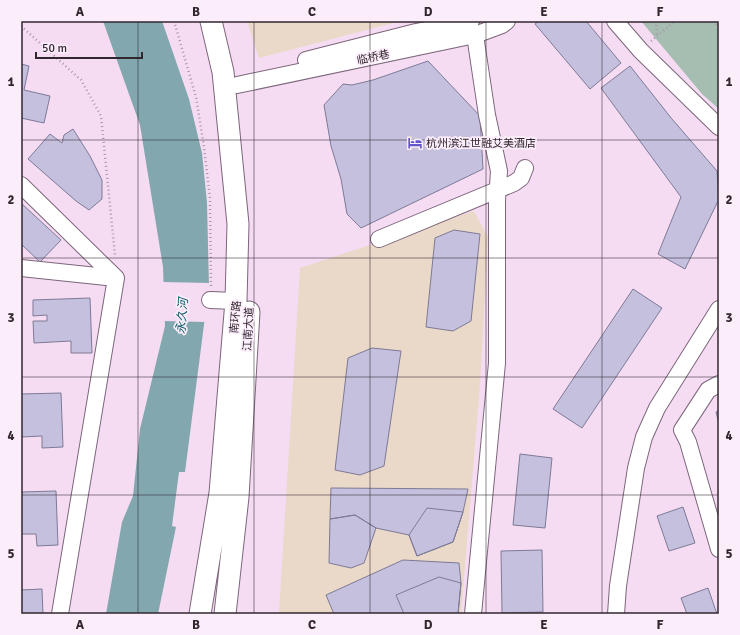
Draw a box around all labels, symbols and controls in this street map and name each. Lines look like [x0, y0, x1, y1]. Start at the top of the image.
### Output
text: A [76, 4, 85, 20]
text: B [192, 4, 200, 20]
text: C [308, 4, 316, 20]
text: D [424, 4, 433, 20]
text: E [540, 4, 548, 20]
text: F [657, 4, 664, 20]
scale bar [36, 34, 142, 60]
text: 50 m [42, 41, 67, 56]
street label: 临桥巷 [356, 48, 391, 67]
text: 1 [7, 74, 15, 90]
text: 1 [725, 74, 733, 90]
hotel icon: 杭州滨江世融艾美酒店 [407, 135, 423, 151]
place label: 杭州滨江世融艾美酒店 [426, 137, 536, 150]
text: 2 [7, 192, 15, 208]
text: 2 [725, 192, 733, 208]
water label: 永久河 [173, 295, 192, 335]
street label: 南环路 [228, 300, 243, 334]
street label: 江南大道 [241, 307, 256, 351]
text: 3 [7, 310, 15, 326]
text: 3 [725, 310, 733, 326]
text: 4 [7, 428, 15, 444]
text: 4 [725, 428, 733, 444]
text: 5 [7, 546, 15, 562]
text: 5 [725, 546, 733, 562]
text: A [76, 617, 85, 633]
text: B [192, 617, 200, 633]
text: C [308, 617, 316, 633]
text: D [424, 617, 433, 633]
text: E [540, 617, 548, 633]
text: F [657, 617, 664, 633]

